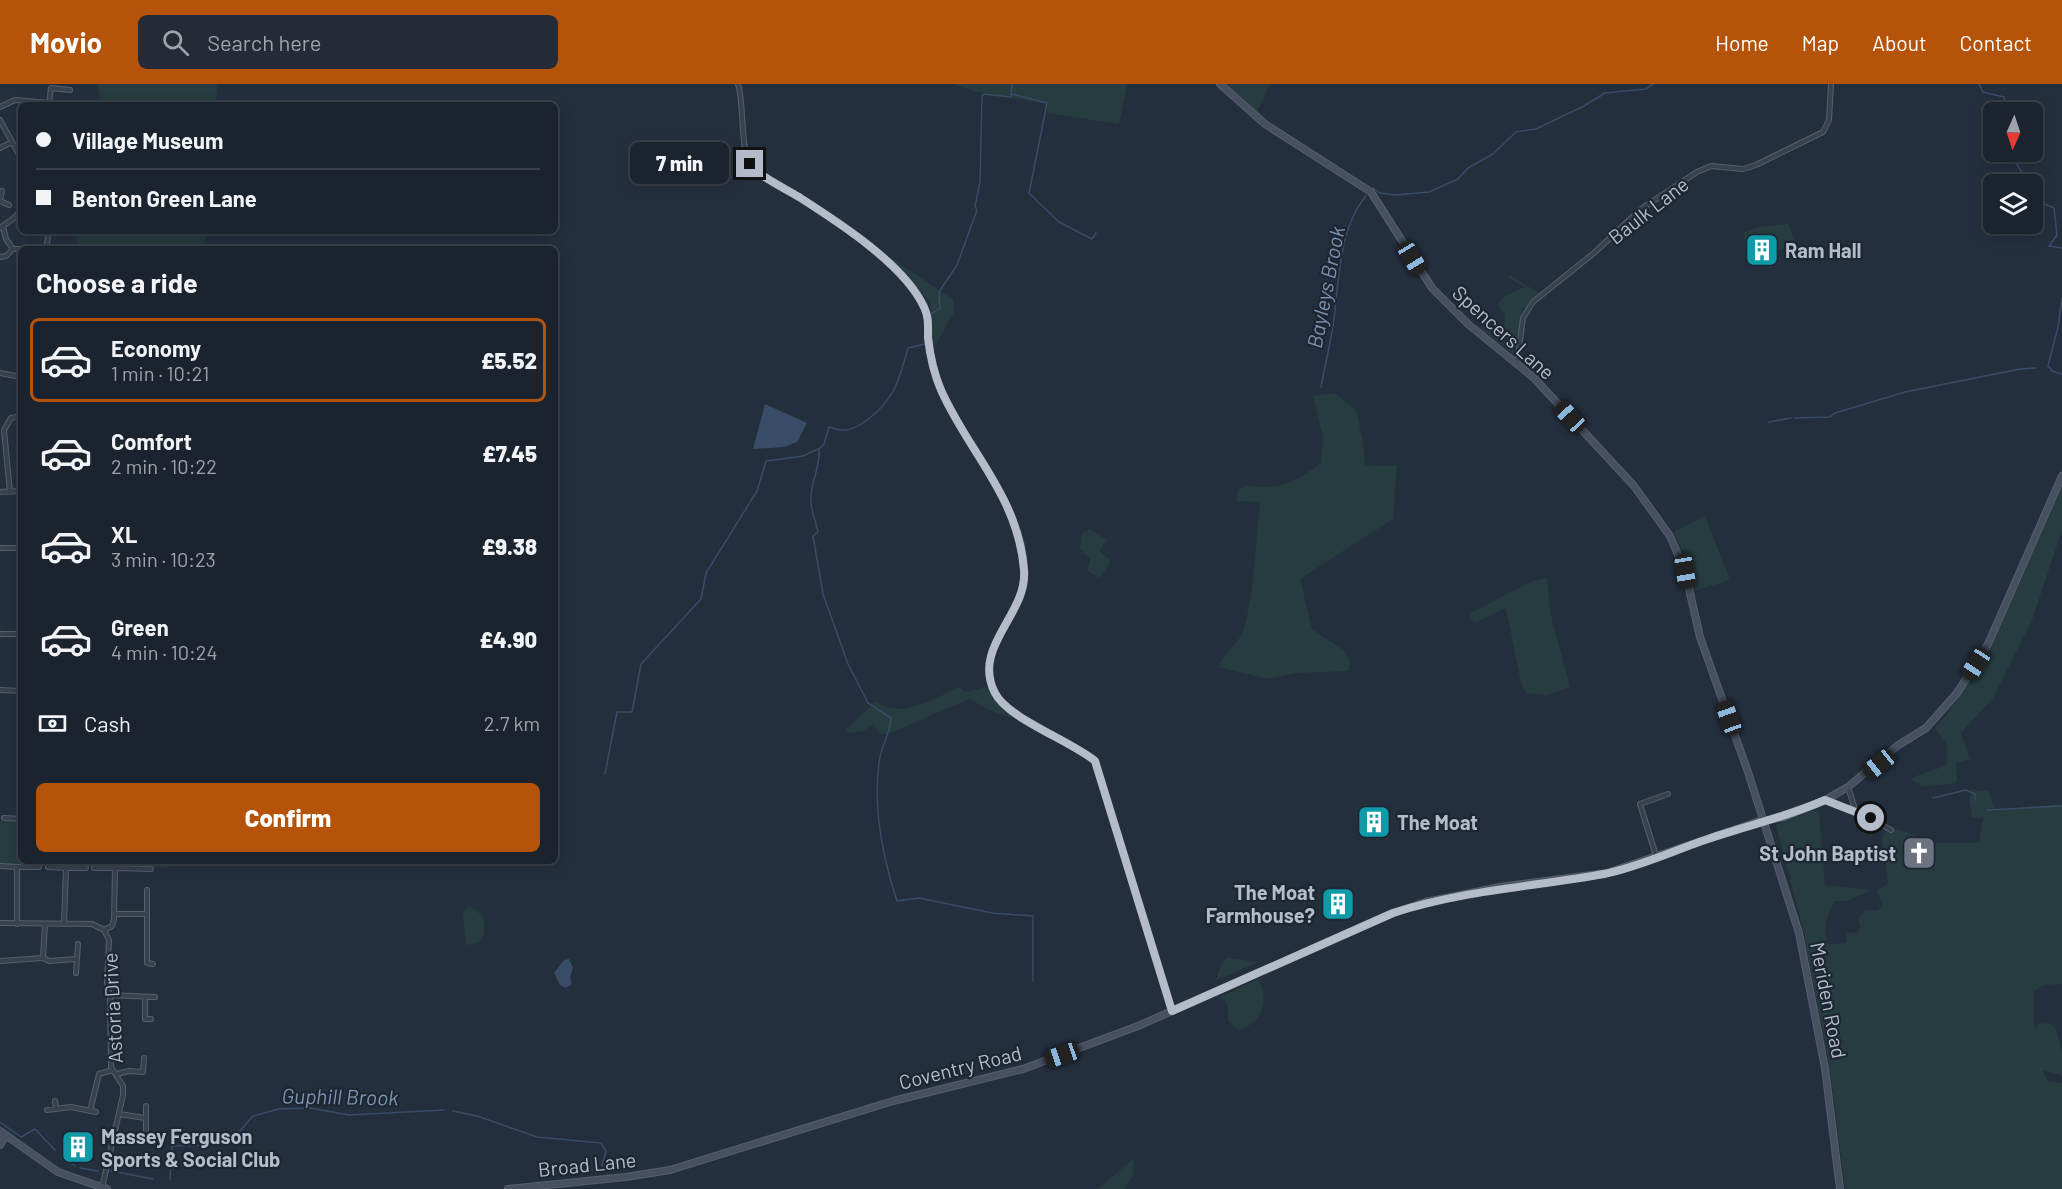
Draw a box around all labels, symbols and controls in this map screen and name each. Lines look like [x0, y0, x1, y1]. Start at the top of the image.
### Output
search box [138, 15, 558, 69]
text: Movio [30, 25, 102, 59]
icon: search [159, 26, 192, 59]
text: Search here [207, 29, 322, 55]
text: Home [1715, 30, 1769, 55]
text: Map [1802, 30, 1839, 55]
text: About [1872, 30, 1927, 55]
text: Contact [1960, 30, 2032, 55]
north arrow [1983, 102, 2043, 162]
map controls [1983, 102, 2043, 234]
text: Village Museum [72, 127, 223, 153]
callout: 7 min [630, 143, 729, 185]
route end [736, 150, 763, 177]
text: 7 min [656, 151, 703, 175]
street label: Baulk Lane [1603, 171, 1693, 249]
button: layers [1983, 174, 2043, 234]
text: Benton Green Lane [72, 185, 257, 211]
water label: Bayleys Brook [1301, 223, 1349, 350]
building icon: Ram Hall [1744, 232, 1780, 268]
car [1395, 238, 1429, 278]
place label: Ram Hall [1785, 238, 1861, 262]
text: Choose a ride [36, 266, 198, 298]
street label: Spencers Lane [1448, 280, 1560, 384]
icon: car [39, 333, 93, 387]
text: Economy [111, 335, 201, 361]
text: £5.52 [481, 347, 537, 373]
text: 1 min · 10:21 [111, 361, 209, 385]
car [1551, 398, 1589, 436]
icon: car [39, 426, 93, 480]
text: Comfort [111, 428, 192, 454]
text: £7.45 [482, 440, 537, 466]
text: 2 min · 10:22 [111, 454, 217, 478]
icon: car [39, 519, 93, 573]
text: XL [111, 521, 137, 547]
text: £9.38 [482, 533, 537, 559]
text: 3 min · 10:23 [111, 547, 216, 571]
car [1673, 552, 1697, 590]
icon: car [39, 612, 93, 666]
text: Green [111, 614, 169, 640]
text: £4.90 [480, 626, 537, 652]
text: 4 min · 10:24 [111, 640, 217, 664]
car [1959, 644, 1993, 684]
car [1714, 698, 1744, 738]
icon: cash [36, 707, 69, 740]
text: Cash [84, 710, 131, 736]
text: 2.7 km [484, 711, 540, 735]
car [1859, 746, 1899, 782]
button: Confirm [36, 783, 540, 852]
building icon: The Moat [1356, 804, 1392, 840]
route start [1857, 804, 1884, 831]
place label: The Moat [1397, 810, 1478, 834]
church icon: St John Baptist [1901, 835, 1937, 871]
place label: St John Baptist [1759, 841, 1896, 865]
place label: The Moat Farmhouse? [1206, 880, 1315, 927]
building icon: The Moat Farmhouse? [1320, 886, 1356, 922]
street label: Meriden Road [1806, 940, 1852, 1060]
street label: Astoria Drive [97, 952, 127, 1064]
street label: Coventry Road [896, 1040, 1024, 1094]
car [1042, 1041, 1082, 1069]
water label: Guphill Brook [281, 1082, 399, 1110]
place label: Massey Ferguson Sports & Social Club [101, 1124, 280, 1171]
building icon: Massey Ferguson Sports & Social Club [60, 1129, 96, 1165]
street label: Broad Lane [537, 1147, 637, 1181]

